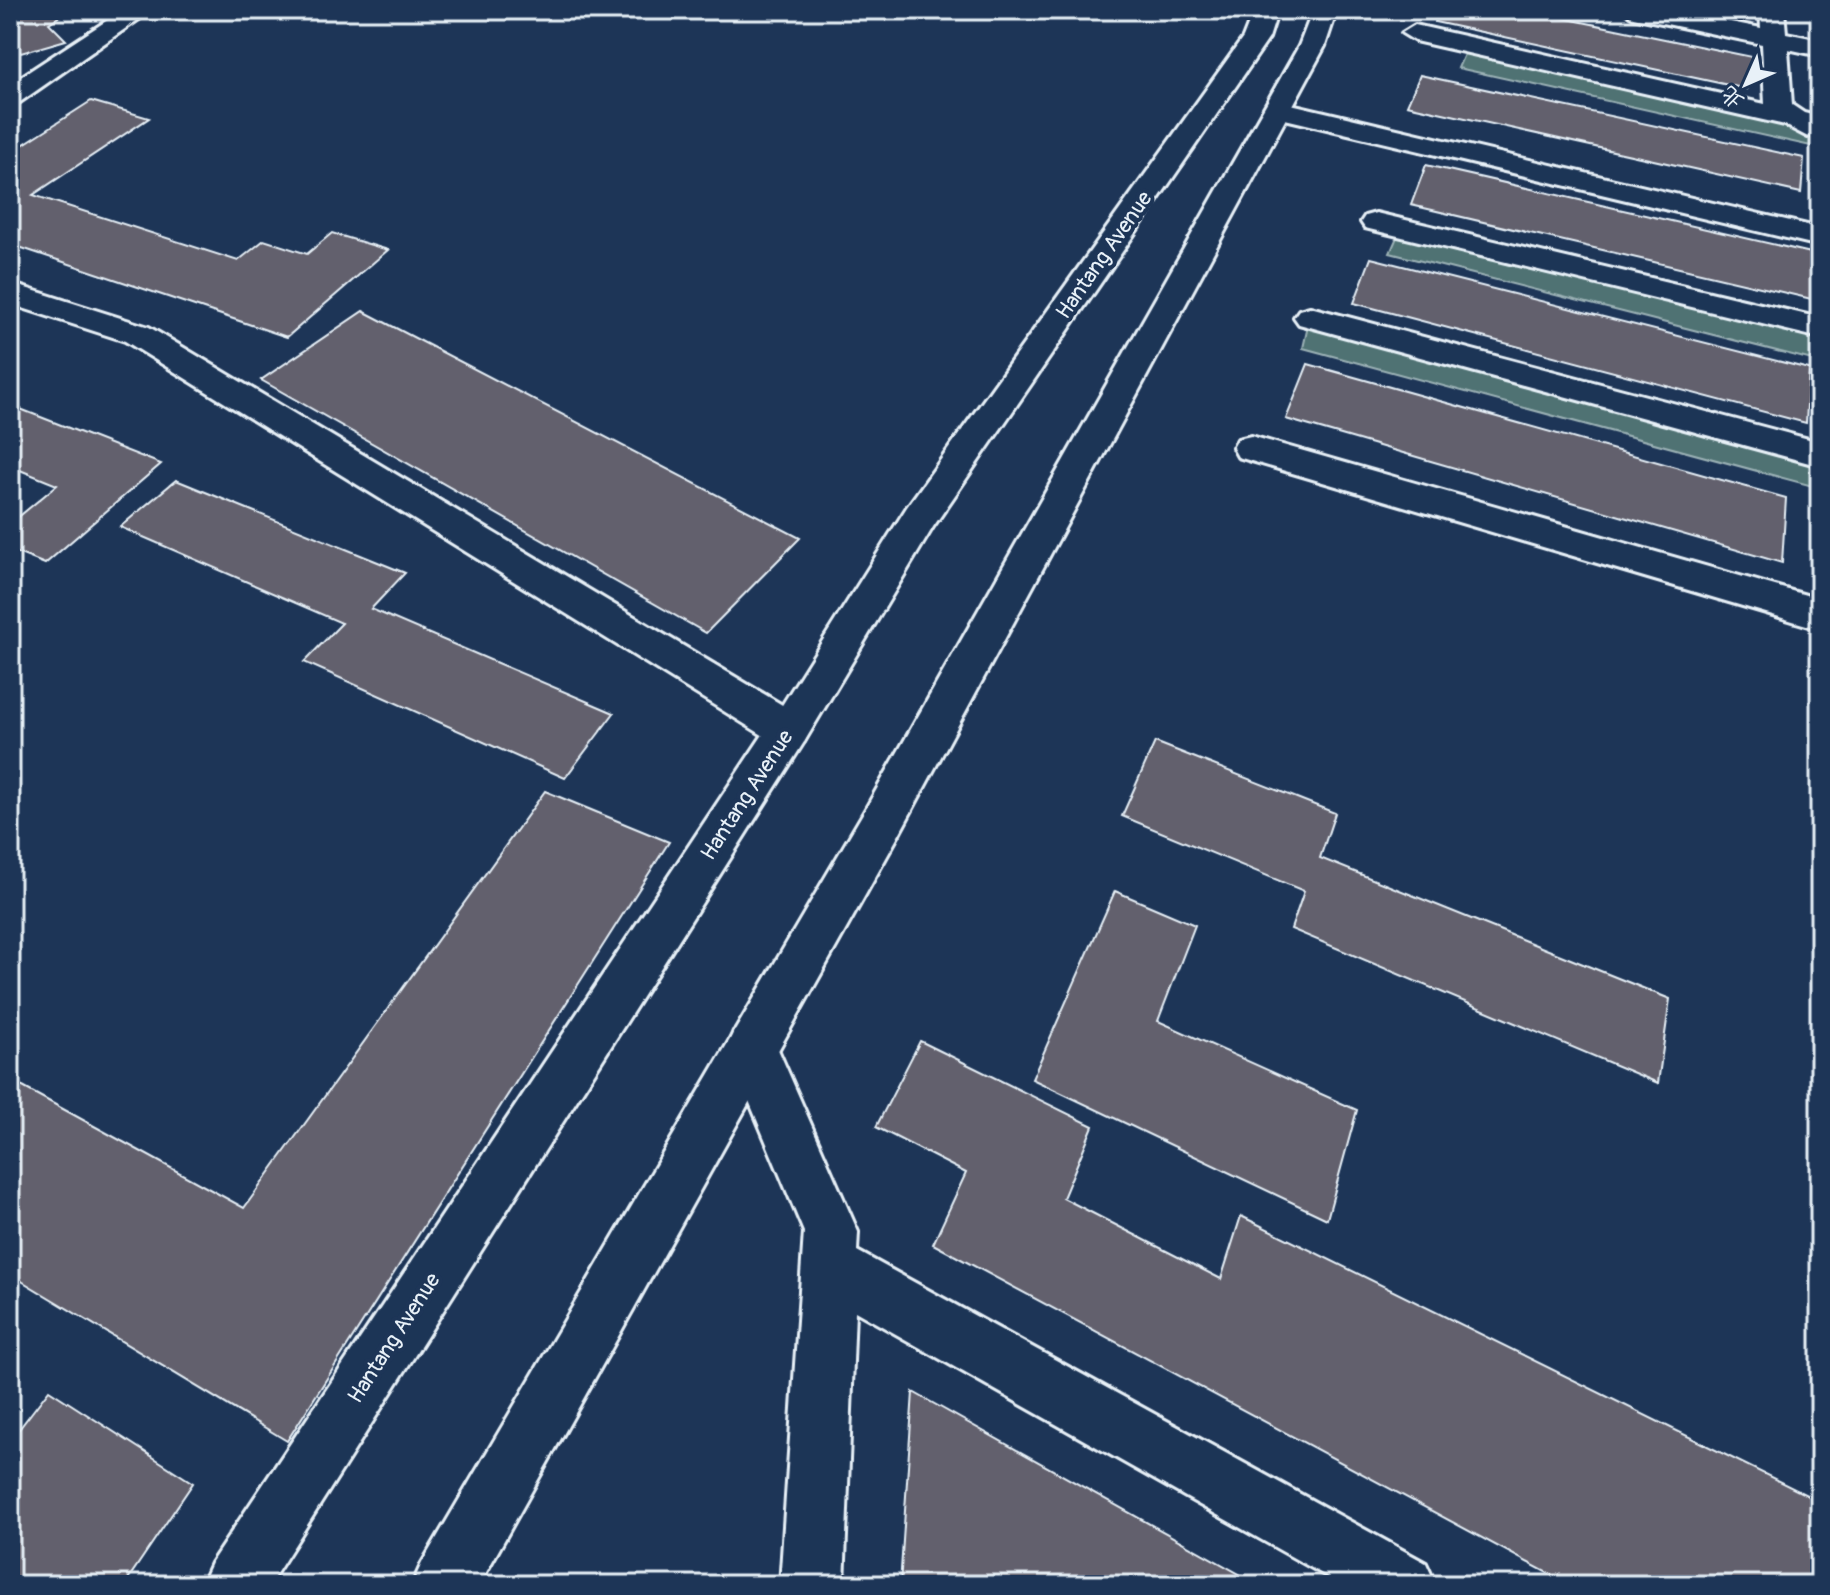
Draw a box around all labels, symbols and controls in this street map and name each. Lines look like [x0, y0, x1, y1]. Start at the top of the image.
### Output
north arrow [1706, 44, 1786, 124]
text: 北 [1715, 80, 1750, 115]
street label: Hantang Avenue [1049, 185, 1159, 325]
street label: Hantang Avenue [694, 724, 800, 866]
street label: Hantang Avenue [341, 1267, 447, 1409]

